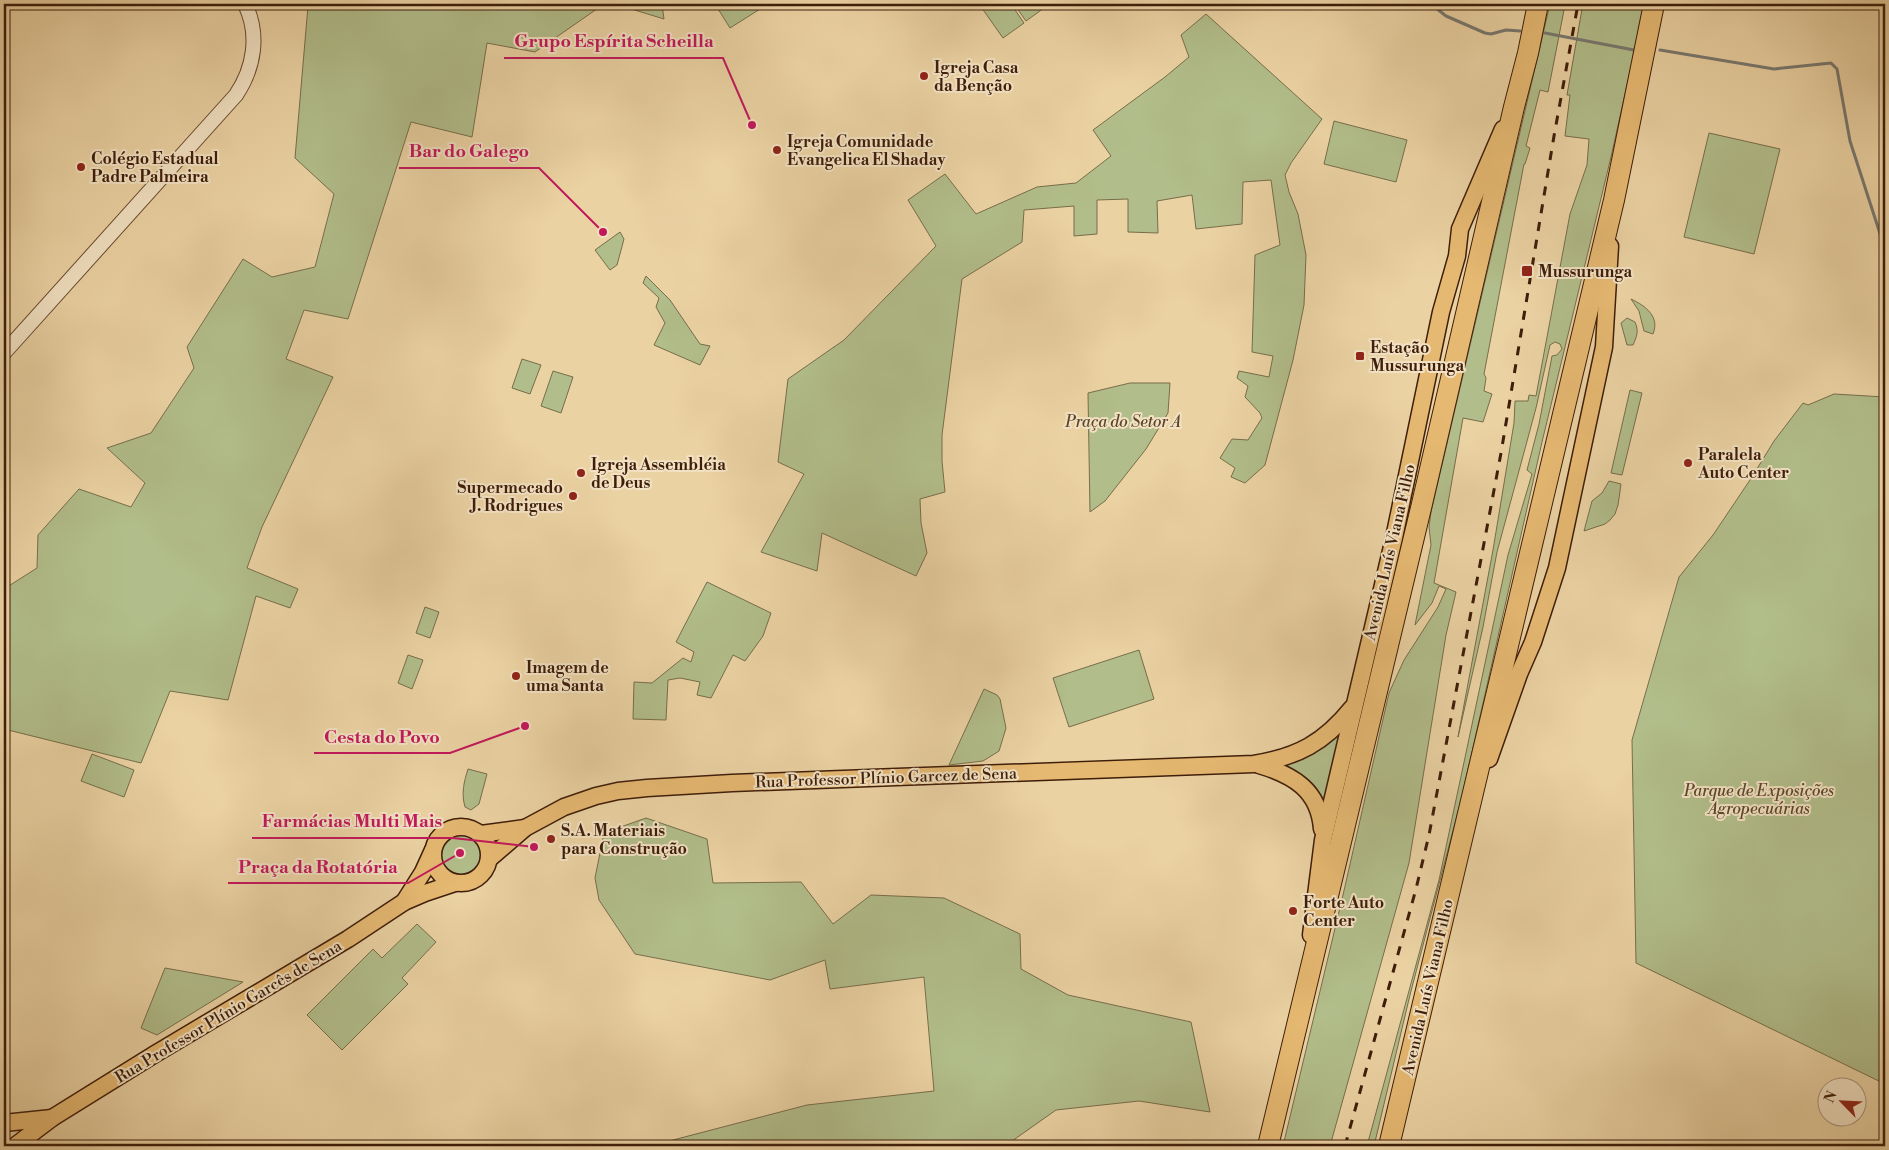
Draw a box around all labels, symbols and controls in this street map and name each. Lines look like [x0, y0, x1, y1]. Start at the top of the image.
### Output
callout: Grupo Espírita Scheilla [504, 25, 723, 58]
text: Grupo Espírita Scheilla [514, 30, 714, 53]
place label: Igreja Casa da Benção [934, 58, 1019, 96]
marker: Igreja Casa da Benção [918, 70, 930, 82]
place label: Igreja Comunidade Evangelica El Shaday [787, 132, 946, 170]
callout: Bar do Galego [399, 135, 539, 168]
text: Bar do Galego [409, 140, 529, 163]
marker: Igreja Comunidade Evangelica El Shaday [771, 144, 783, 156]
place label: Colégio Estadual Padre Palmeira [91, 149, 219, 187]
marker: Colégio Estadual Padre Palmeira [75, 161, 87, 173]
place label: Mussurunga [1538, 262, 1633, 282]
marker: Mussurunga [1520, 264, 1534, 278]
place label: Estação Mussurunga [1370, 338, 1465, 376]
marker: Estação Mussurunga [1354, 350, 1366, 362]
park label: Praça do Setor A [1064, 412, 1181, 432]
place label: Paralela Auto Center [1697, 445, 1789, 483]
place label: Igreja Assembléia de Deus [591, 455, 726, 493]
marker: Paralela Auto Center [1682, 457, 1694, 469]
street label: Avenida Luís Viana Filho [1360, 462, 1420, 643]
marker: Igreja Assembléia de Deus [575, 467, 587, 479]
place label: Supermecado J. Rodrigues [457, 478, 563, 516]
marker: Supermecado J. Rodrigues [567, 490, 579, 502]
place label: Imagem de uma Santa [526, 658, 609, 696]
marker: Imagem de uma Santa [510, 670, 522, 682]
callout: Cesta do Povo [314, 720, 450, 753]
text: Cesta do Povo [324, 726, 440, 749]
street label: Rua Professor Plínio Garcez de Sena [755, 763, 1018, 793]
park label: Parque de Exposições Agropecuárias [1683, 781, 1834, 819]
callout: Farmácias Multi Mais [252, 805, 453, 838]
text: Farmácias Multi Mais [262, 810, 442, 833]
place label: S.A. Materiais para Construção [561, 821, 687, 859]
marker: S.A. Materiais para Construção [545, 833, 557, 845]
callout: Praça da Rotatória [228, 850, 408, 883]
text: Praça da Rotatória [238, 856, 398, 879]
place label: Forte Auto Center [1303, 893, 1384, 931]
street label: Avenida Luís Viana Filho [1398, 897, 1458, 1078]
marker: Forte Auto Center [1287, 905, 1299, 917]
street label: Rua Professor Plínio Garcês de Sena [111, 936, 346, 1088]
north arrow [1816, 1078, 1866, 1128]
text: N [1821, 1088, 1842, 1106]

